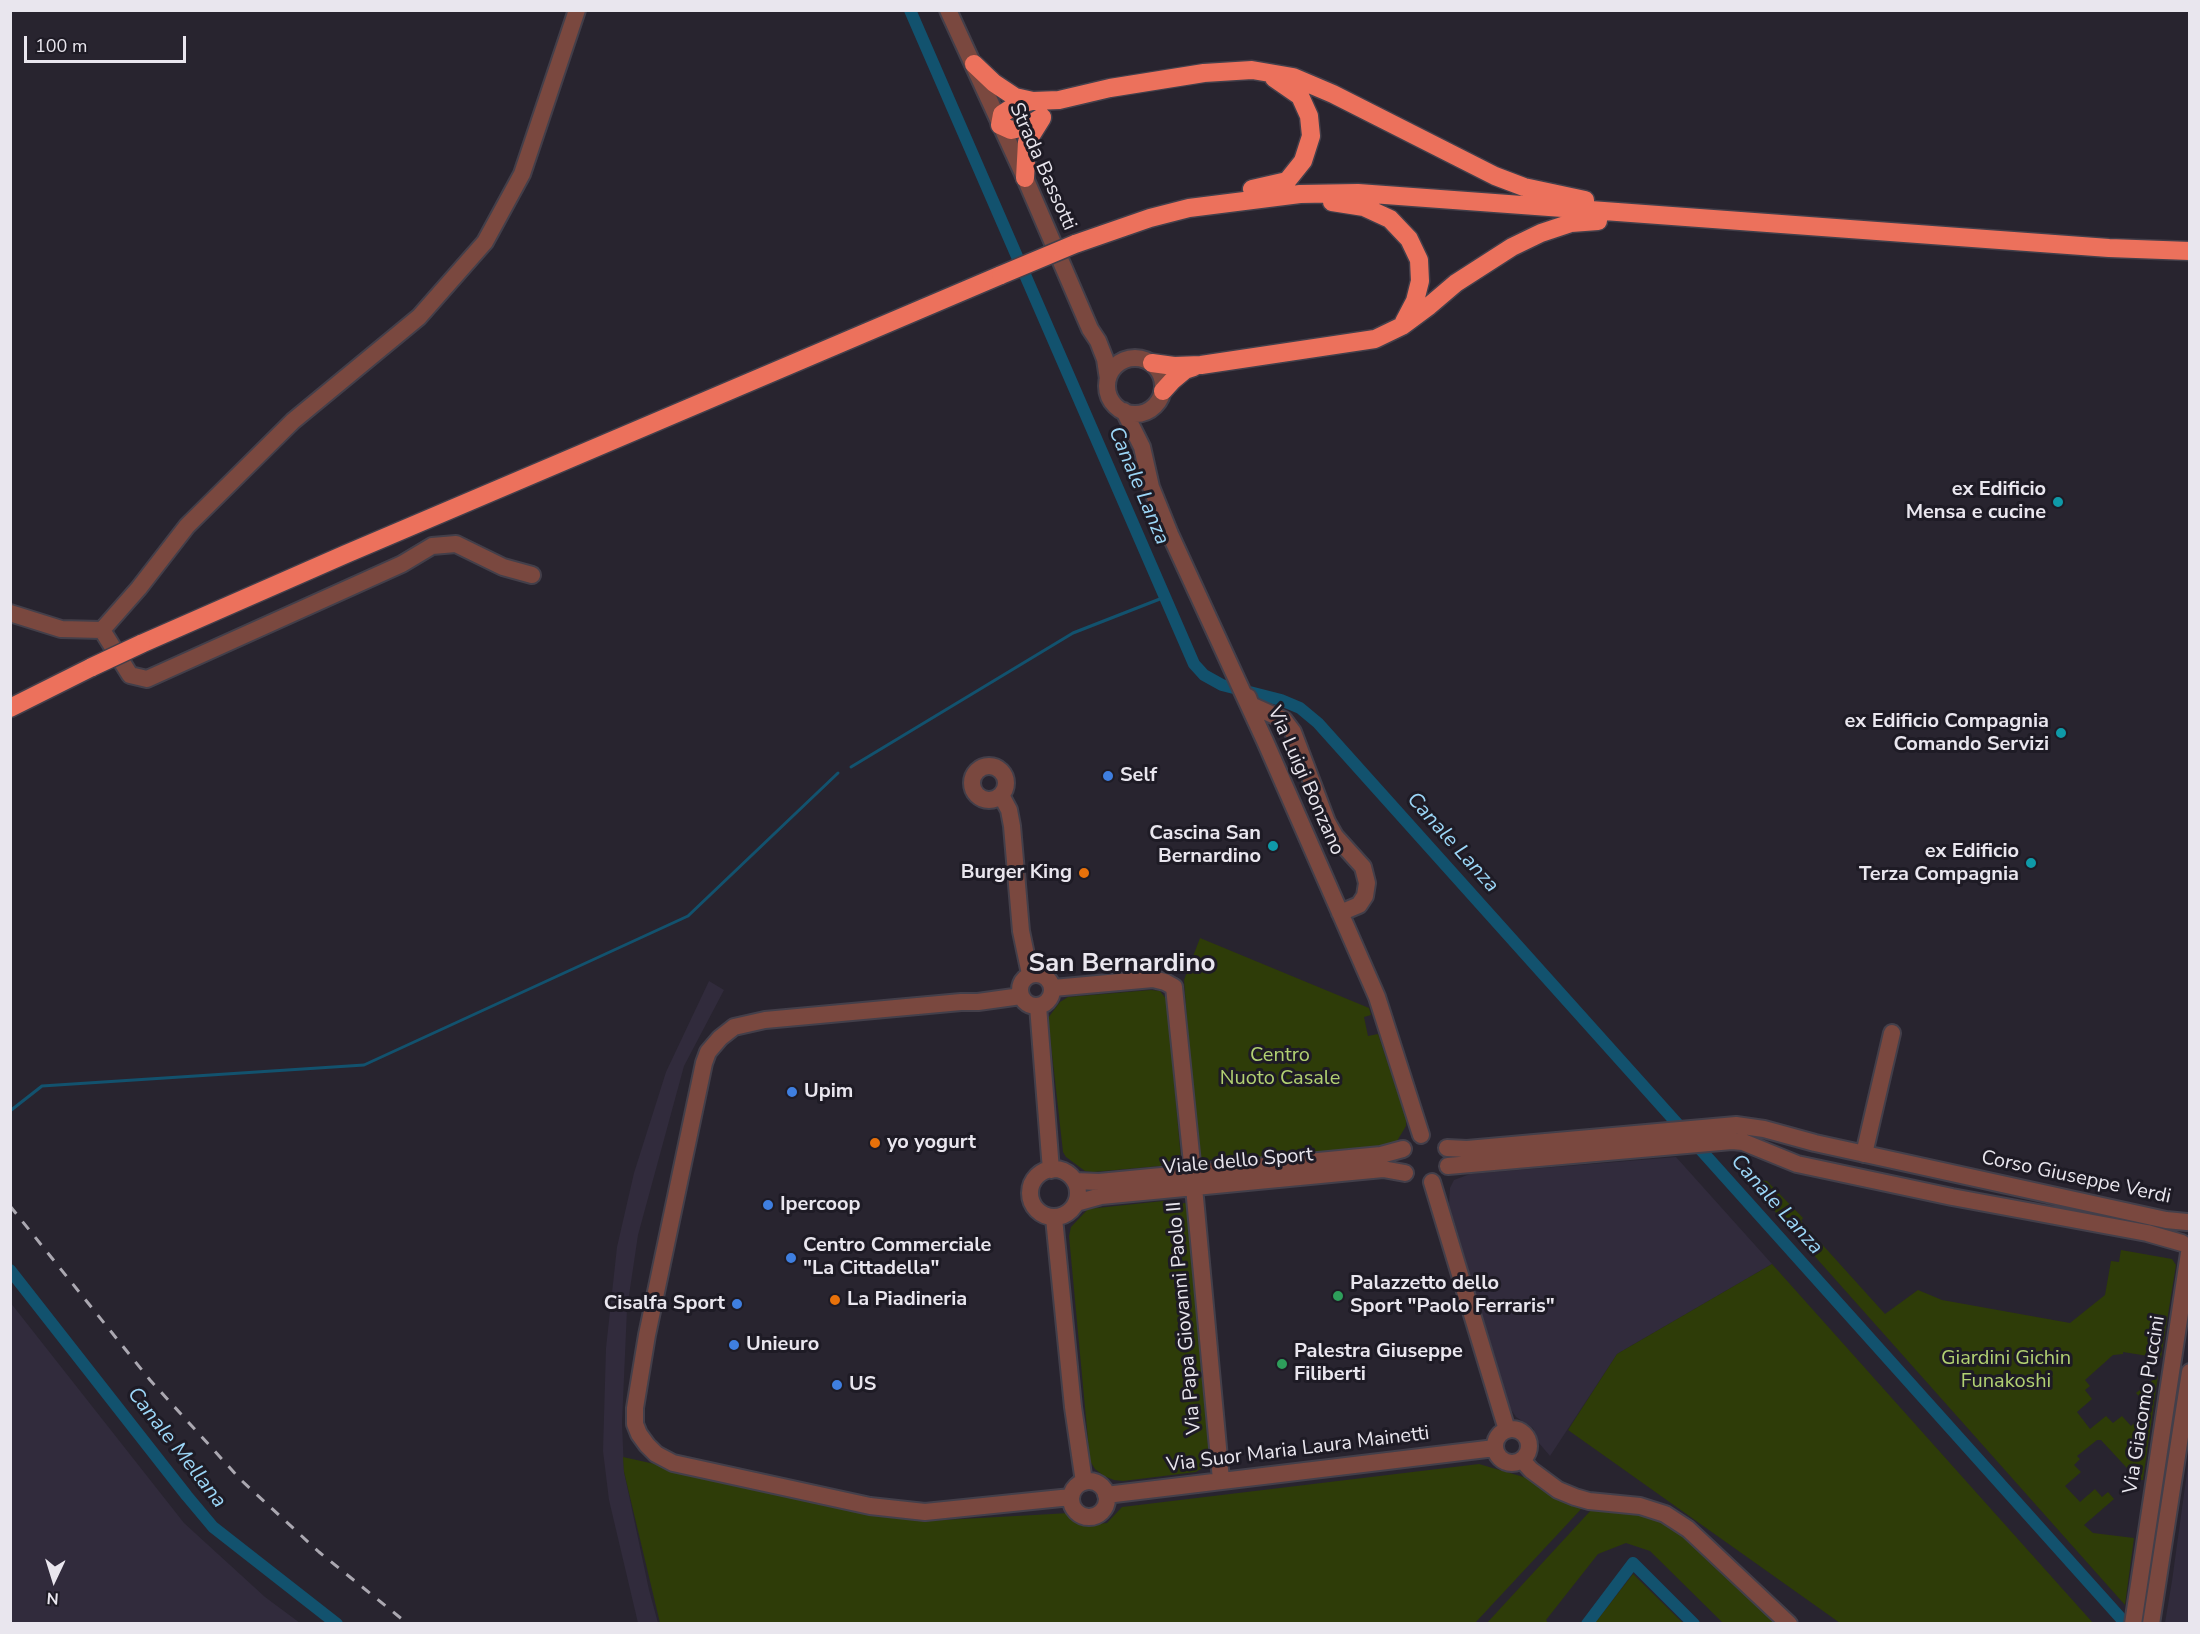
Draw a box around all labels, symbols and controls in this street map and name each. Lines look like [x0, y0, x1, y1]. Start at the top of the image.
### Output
scale bar [27, 24, 189, 62]
text: 100 m [35, 34, 87, 58]
street label: Strada Bassotti [1003, 100, 1081, 234]
water label: Canale Lanza [1102, 423, 1174, 549]
place label: ex Edificio Mensa e cucine [1906, 478, 2046, 525]
marker: ex Edificio Mensa e cucine [2051, 495, 2065, 509]
street label: Via Luigi Bonzano [1261, 703, 1349, 859]
place label: ex Edificio Compagnia Comando Servizi [1845, 710, 2049, 757]
marker: ex Edificio Compagnia Comando Servizi [2054, 726, 2068, 740]
place label: Self [1120, 764, 1157, 788]
marker: Self [1101, 769, 1115, 783]
water label: Canale Lanza [1401, 788, 1503, 898]
place label: Cascina San Bernardino [1149, 822, 1261, 869]
marker: Cascina San Bernardino [1266, 839, 1280, 853]
place label: ex Edificio Terza Compagnia [1859, 840, 2019, 887]
marker: ex Edificio Terza Compagnia [2024, 856, 2038, 870]
place label: Burger King [961, 861, 1072, 885]
marker: Burger King [1077, 866, 1091, 880]
district label: San Bernardino [1029, 949, 1215, 981]
park label: Centro Nuoto Casale [1220, 1044, 1340, 1091]
place label: Upim [804, 1080, 853, 1104]
marker: Upim [785, 1085, 799, 1099]
place label: yo yogurt [887, 1131, 976, 1155]
marker: yo yogurt [868, 1136, 882, 1150]
street label: Viale dello Sport [1162, 1143, 1314, 1181]
street label: Corso Giuseppe Verdi [1979, 1146, 2173, 1210]
water label: Canale Lanza [1725, 1150, 1827, 1260]
place label: Ipercoop [780, 1193, 860, 1217]
marker: Ipercoop [761, 1198, 775, 1212]
street label: Via Papa Giovanni Paolo II [1163, 1200, 1207, 1436]
place label: Centro Commerciale "La Cittadella" [803, 1234, 991, 1281]
marker: Centro Commerciale "La Cittadella" [784, 1251, 798, 1265]
place label: Palazzetto dello Sport "Paolo Ferraris" [1350, 1272, 1555, 1319]
place label: La Piadineria [847, 1288, 967, 1312]
marker: Palazzetto dello Sport "Paolo Ferraris" [1331, 1289, 1345, 1303]
place label: Cisalfa Sport [604, 1292, 725, 1316]
marker: La Piadineria [828, 1293, 842, 1307]
marker: Cisalfa Sport [730, 1297, 744, 1311]
street label: Via Giacomo Puccini [2119, 1314, 2171, 1496]
place label: Unieuro [746, 1333, 819, 1357]
marker: Unieuro [727, 1338, 741, 1352]
place label: Palestra Giuseppe Filiberti [1294, 1340, 1463, 1387]
park label: Giardini Gichin Funakoshi [1941, 1347, 2071, 1394]
marker: Palestra Giuseppe Filiberti [1275, 1357, 1289, 1371]
place label: US [849, 1373, 876, 1397]
marker: US [830, 1378, 844, 1392]
water label: Canale Mellana [121, 1383, 231, 1513]
street label: Via Suor Maria Laura Mainetti [1165, 1422, 1431, 1478]
north arrow [24, 1550, 84, 1610]
text: N [46, 1587, 59, 1609]

